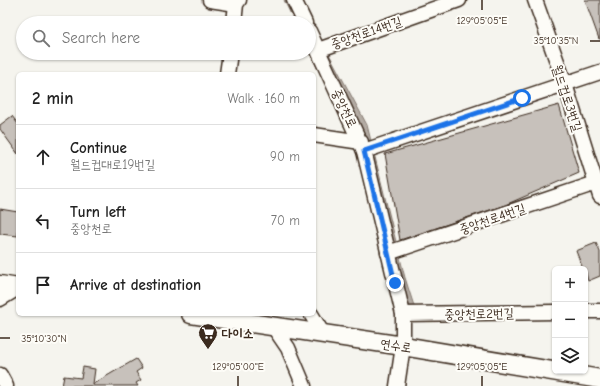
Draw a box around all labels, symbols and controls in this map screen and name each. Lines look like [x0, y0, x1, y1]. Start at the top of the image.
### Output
street label: 중앙천로14번길 [329, 13, 404, 52]
text: 129°05'05"E [457, 15, 507, 27]
search box [16, 16, 316, 60]
icon: search [30, 27, 52, 49]
text: Search here [62, 29, 140, 47]
text: 35°10'35"N [534, 35, 578, 47]
street label: 월드컵로3번길 [550, 63, 585, 133]
street label: 중앙천로 [329, 86, 360, 130]
text: 2 min [32, 89, 73, 108]
route start [513, 89, 531, 107]
text: Walk · 160 m [228, 91, 300, 106]
text: Continue [70, 139, 127, 157]
icon: ahead [32, 146, 54, 168]
text: 90 m [270, 149, 300, 164]
text: 월드컵대로19번길 [70, 157, 155, 172]
street label: 중앙천로4번길 [457, 200, 527, 237]
text: Turn left [70, 203, 126, 221]
icon: left [32, 210, 54, 232]
text: 70 m [271, 213, 300, 228]
text: 중앙천로 [70, 221, 112, 236]
map controls [552, 266, 588, 374]
button: + [552, 266, 588, 302]
icon: arrive [32, 274, 54, 296]
route end [386, 274, 404, 292]
text: Arrive at destination [70, 276, 201, 294]
button: − [552, 302, 588, 338]
street label: 중앙천로2번길 [444, 305, 514, 322]
supermarket icon: 다이소 [197, 322, 219, 350]
place label: 다이소 [221, 326, 254, 341]
text: 35°10'30"N [21, 333, 67, 345]
street label: 연수로 [379, 336, 413, 355]
button: layers [552, 338, 588, 374]
text: 129°05'00"E [212, 361, 264, 373]
text: 129°05'05"E [457, 361, 507, 373]

